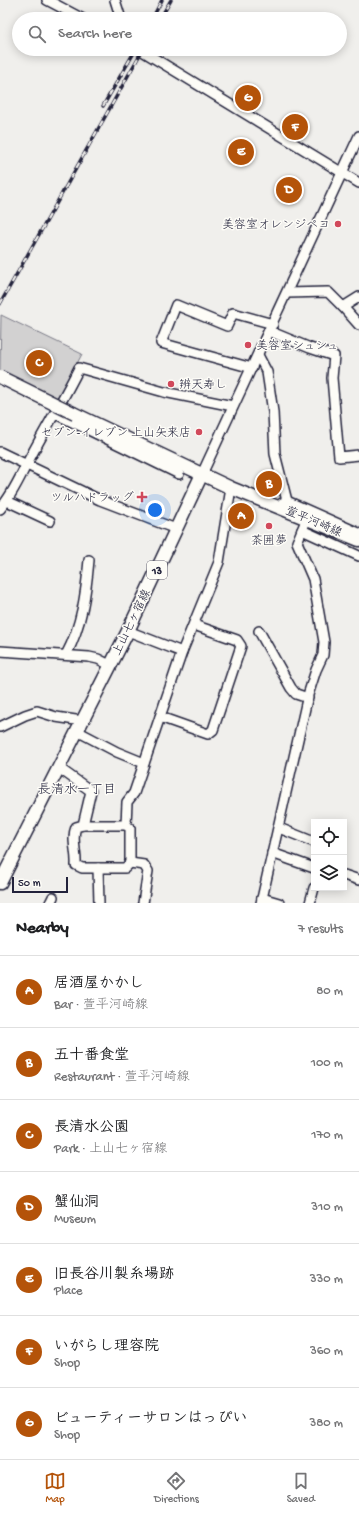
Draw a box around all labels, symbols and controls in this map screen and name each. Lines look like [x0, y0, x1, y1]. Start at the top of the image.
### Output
search box [12, 12, 347, 56]
icon: search [26, 23, 48, 45]
text: Search here [58, 25, 132, 43]
pin: G [235, 83, 261, 113]
pin: F [282, 112, 308, 142]
pin: E [228, 137, 254, 167]
pin: D [276, 175, 302, 205]
place label: 美容室オレンジペコ [222, 218, 330, 233]
marker: 美容室オレンジペコ [333, 219, 343, 229]
place label: 美容室シュシュ [256, 339, 339, 354]
marker: 美容室シュシュ [243, 340, 253, 350]
pin: C [26, 348, 52, 378]
place label: 辨天寿し [179, 378, 227, 393]
marker: 辨天寿し [166, 379, 176, 389]
place label: セブン-イレブン 上山矢来店 [40, 426, 191, 441]
marker: セブン-イレブン 上山矢来店 [194, 427, 204, 437]
pin: B [256, 469, 282, 499]
place label: ツルハドラッグ [50, 491, 134, 506]
marker: ツルハドラッグ [137, 492, 147, 502]
your location [145, 500, 165, 520]
pin: A [228, 501, 254, 531]
street label: 萱平河崎線 [283, 504, 344, 541]
marker: 茶囲夢 [264, 521, 274, 531]
place label: 茶囲夢 [251, 534, 287, 549]
road number: 13 [147, 561, 167, 579]
street label: 上山七ヶ宿線 [110, 587, 155, 658]
district label: 長清水一丁目 [38, 782, 116, 798]
map controls [311, 819, 347, 891]
button: locate [311, 819, 347, 855]
button: layers [311, 855, 347, 891]
scale bar [12, 875, 68, 894]
text: 50 m [18, 878, 40, 890]
text: Nearby [16, 919, 69, 939]
text: 7 results [298, 922, 343, 937]
text: 居酒屋かかし [54, 975, 144, 993]
text: A [25, 984, 33, 999]
text: 80 m [316, 984, 343, 999]
text: Bar · 萱平河崎線 [54, 998, 148, 1013]
text: 五十番食堂 [54, 1047, 129, 1065]
text: B [26, 1056, 32, 1071]
text: 100 m [311, 1056, 343, 1071]
text: Restaurant · 萱平河崎線 [54, 1070, 189, 1085]
text: 長清水公園 [54, 1119, 129, 1137]
text: C [25, 1128, 33, 1143]
text: 170 m [311, 1128, 343, 1143]
text: Park · 上山七ヶ宿線 [54, 1142, 167, 1157]
text: 蟹仙洞 [54, 1194, 99, 1212]
text: D [25, 1200, 33, 1215]
text: 310 m [311, 1200, 343, 1215]
text: Museum [54, 1212, 96, 1227]
text: 旧長谷川製糸場跡 [54, 1266, 174, 1284]
text: E [25, 1272, 33, 1287]
text: 330 m [310, 1272, 343, 1287]
text: Place [54, 1284, 82, 1299]
text: いがらし理容院 [54, 1338, 159, 1356]
text: F [26, 1344, 32, 1359]
text: 360 m [310, 1344, 343, 1359]
text: Shop [54, 1356, 80, 1371]
text: ビューティーサロンはっぴい [54, 1410, 248, 1428]
text: G [25, 1416, 33, 1431]
text: 380 m [309, 1416, 343, 1431]
text: Shop [54, 1428, 80, 1443]
tab: Map [44, 1470, 66, 1506]
tab: Directions [154, 1470, 199, 1506]
tab: Saved [287, 1470, 315, 1506]

